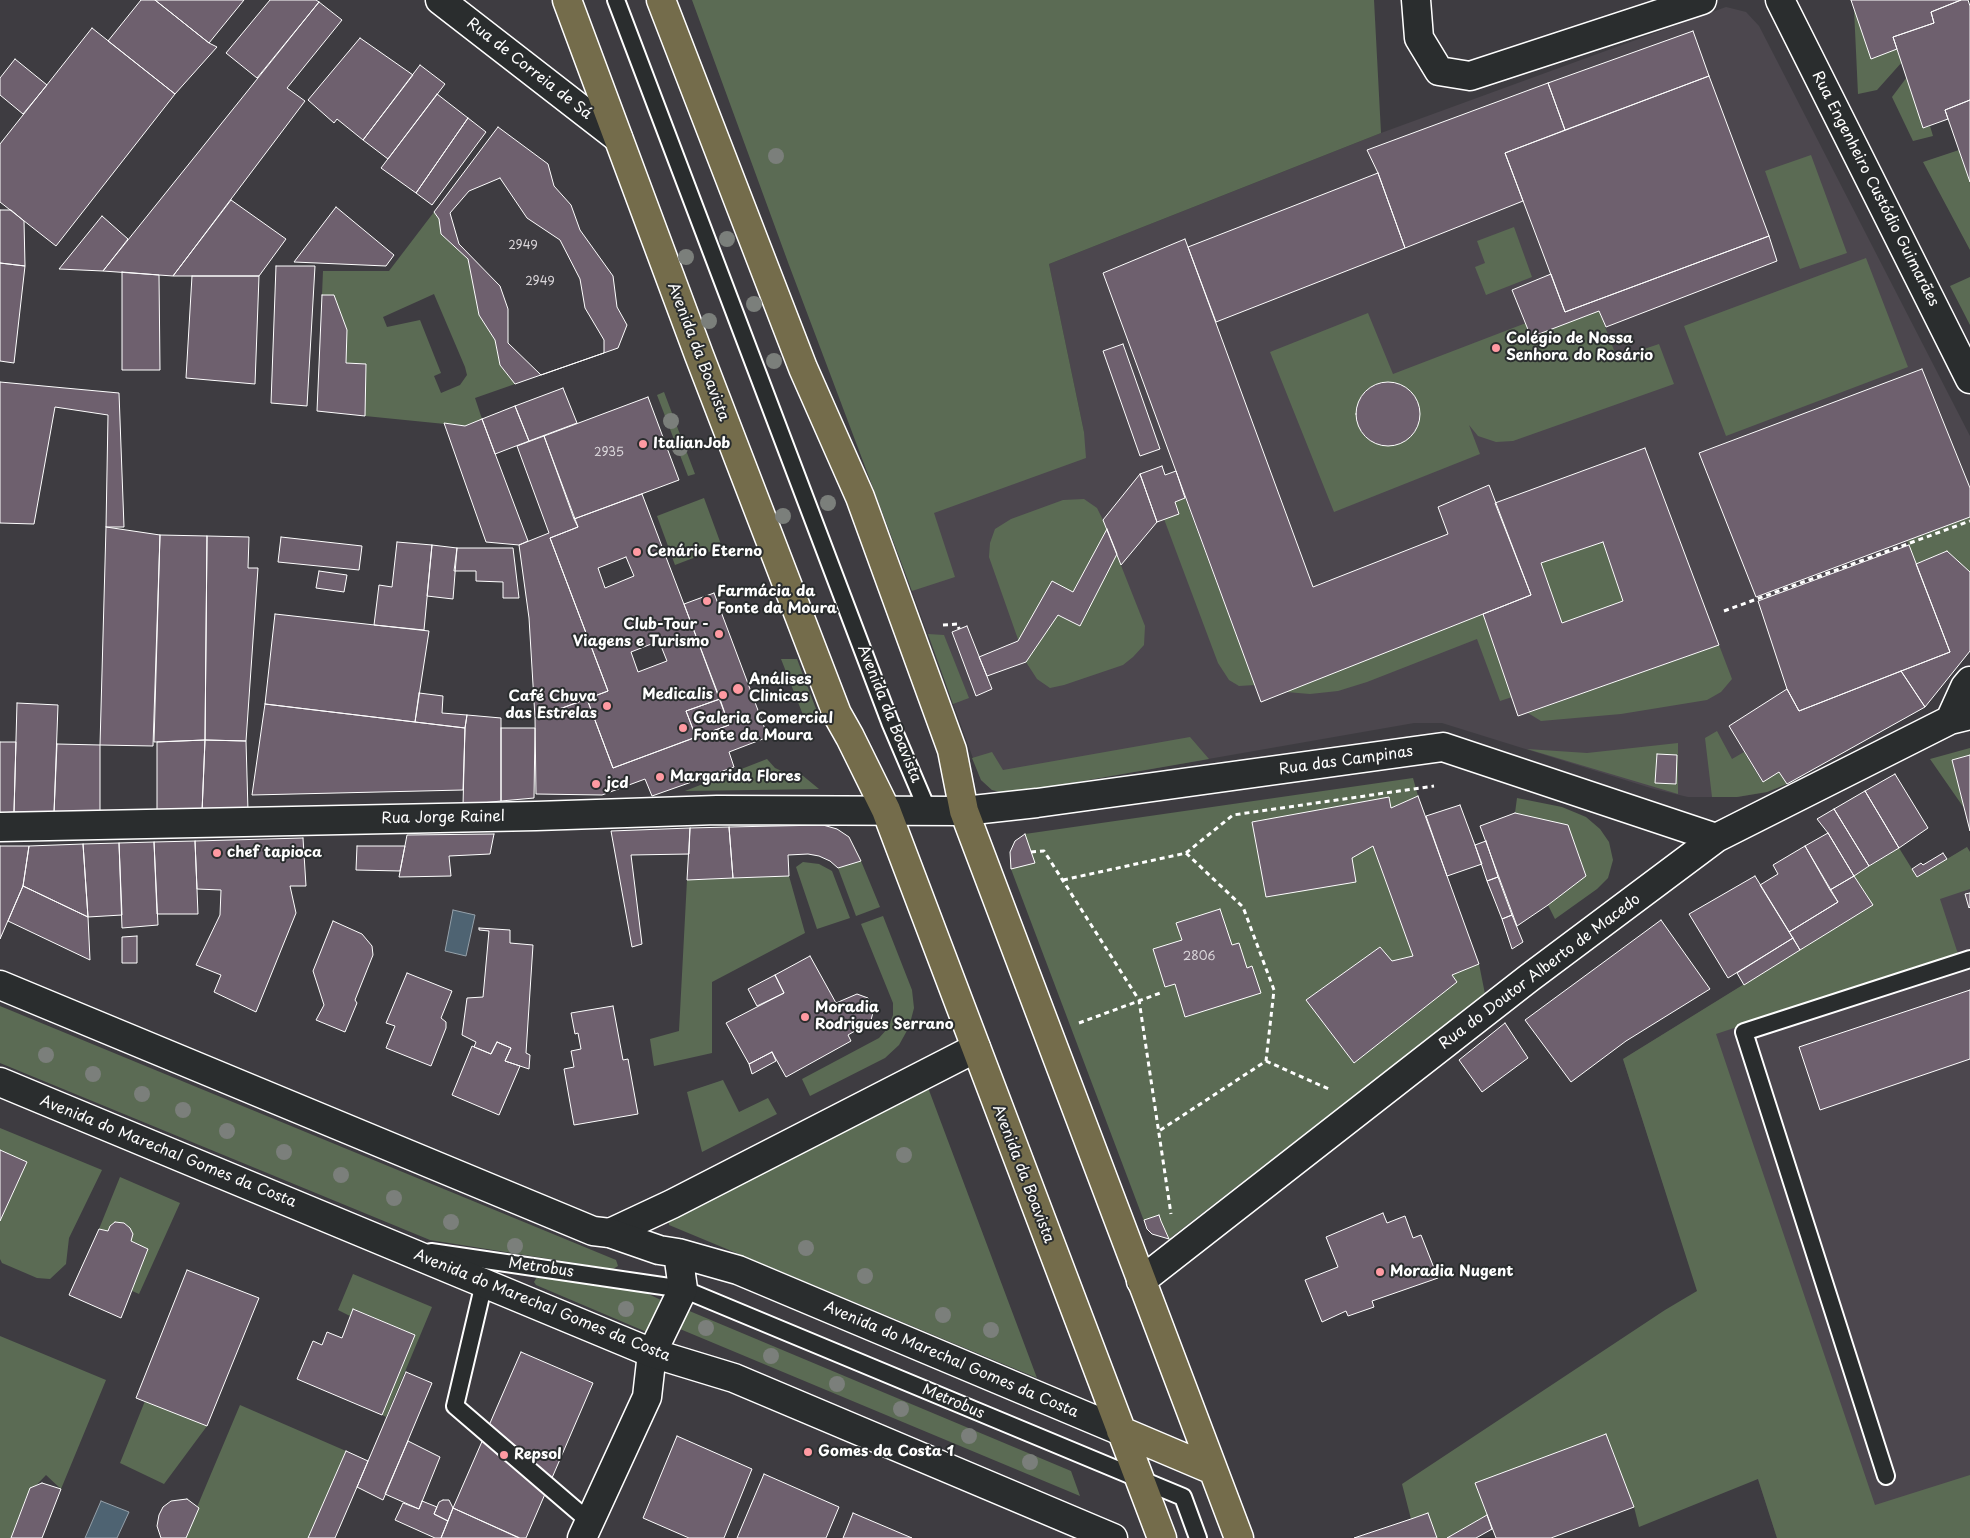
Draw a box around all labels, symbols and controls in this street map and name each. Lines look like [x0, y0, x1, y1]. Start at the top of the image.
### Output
street label: Rua de Correia de Sá [463, 15, 595, 123]
street label: Rua Engenheiro Custódio Guimarães [1808, 68, 1942, 310]
house number: 2949 [508, 239, 538, 253]
house number: 2949 [525, 275, 555, 289]
street label: Avenida da Boavista [663, 280, 733, 424]
place label: Colégio de Nossa Senhora do Rosário [1506, 330, 1653, 365]
marker: Colégio de Nossa Senhora do Rosário [1490, 342, 1502, 354]
place label: ItalianJob [653, 435, 730, 453]
marker: ItalianJob [637, 438, 649, 450]
house number: 2935 [594, 446, 624, 460]
place label: Cenário Eterno [647, 543, 762, 561]
marker: Cenário Eterno [631, 546, 643, 558]
place label: Farmácia da Fonte da Moura [717, 583, 837, 618]
marker: Farmácia da Fonte da Moura [701, 595, 713, 607]
place label: Club-Tour - Viagens e Turismo [573, 616, 709, 651]
marker: Club-Tour - Viagens e Turismo [713, 628, 725, 640]
street label: Avenida da Boavista [853, 643, 925, 785]
place label: Análises Clinicas [749, 671, 812, 706]
marker: Análises Clinicas [731, 682, 745, 696]
place label: Medicalis [642, 686, 713, 704]
place label: Café Chuva das Estrelas [505, 688, 597, 723]
marker: Medicalis [717, 689, 729, 701]
marker: Café Chuva das Estrelas [601, 700, 613, 712]
place label: Galeria Comercial Fonte da Moura [693, 710, 833, 745]
marker: Galeria Comercial Fonte da Moura [677, 722, 689, 734]
street label: Rua das Campinas [1278, 743, 1414, 779]
place label: Margarida Flores [670, 768, 801, 786]
marker: Margarida Flores [654, 771, 666, 783]
place label: jcd [606, 775, 629, 793]
marker: jcd [590, 778, 602, 790]
street label: Rua Jorge Rainel [381, 808, 505, 828]
place label: chef tapioca [227, 844, 322, 862]
marker: chef tapioca [211, 847, 223, 859]
street label: Rua do Doutor Alberto de Macedo [1436, 890, 1644, 1054]
house number: 2806 [1183, 950, 1215, 964]
place label: Moradia Rodrigues Serrano [815, 999, 954, 1034]
marker: Moradia Rodrigues Serrano [799, 1011, 811, 1023]
street label: Avenida do Marechal Gomes da Costa [37, 1092, 299, 1212]
street label: Avenida da Boavista [988, 1102, 1058, 1246]
street label: Avenida do Marechal Gomes da Costa [411, 1246, 673, 1366]
street label: Metrobus [507, 1255, 575, 1281]
place label: Moradia Nugent [1390, 1263, 1513, 1281]
marker: Moradia Nugent [1374, 1266, 1386, 1278]
street label: Avenida do Marechal Gomes da Costa [821, 1298, 1081, 1422]
street label: Metrobus [919, 1381, 987, 1423]
place label: Gomes da Costa 1 [818, 1443, 954, 1461]
place label: Repsol [514, 1446, 562, 1464]
marker: Gomes da Costa 1 [802, 1446, 814, 1458]
marker: Repsol [498, 1449, 510, 1461]

